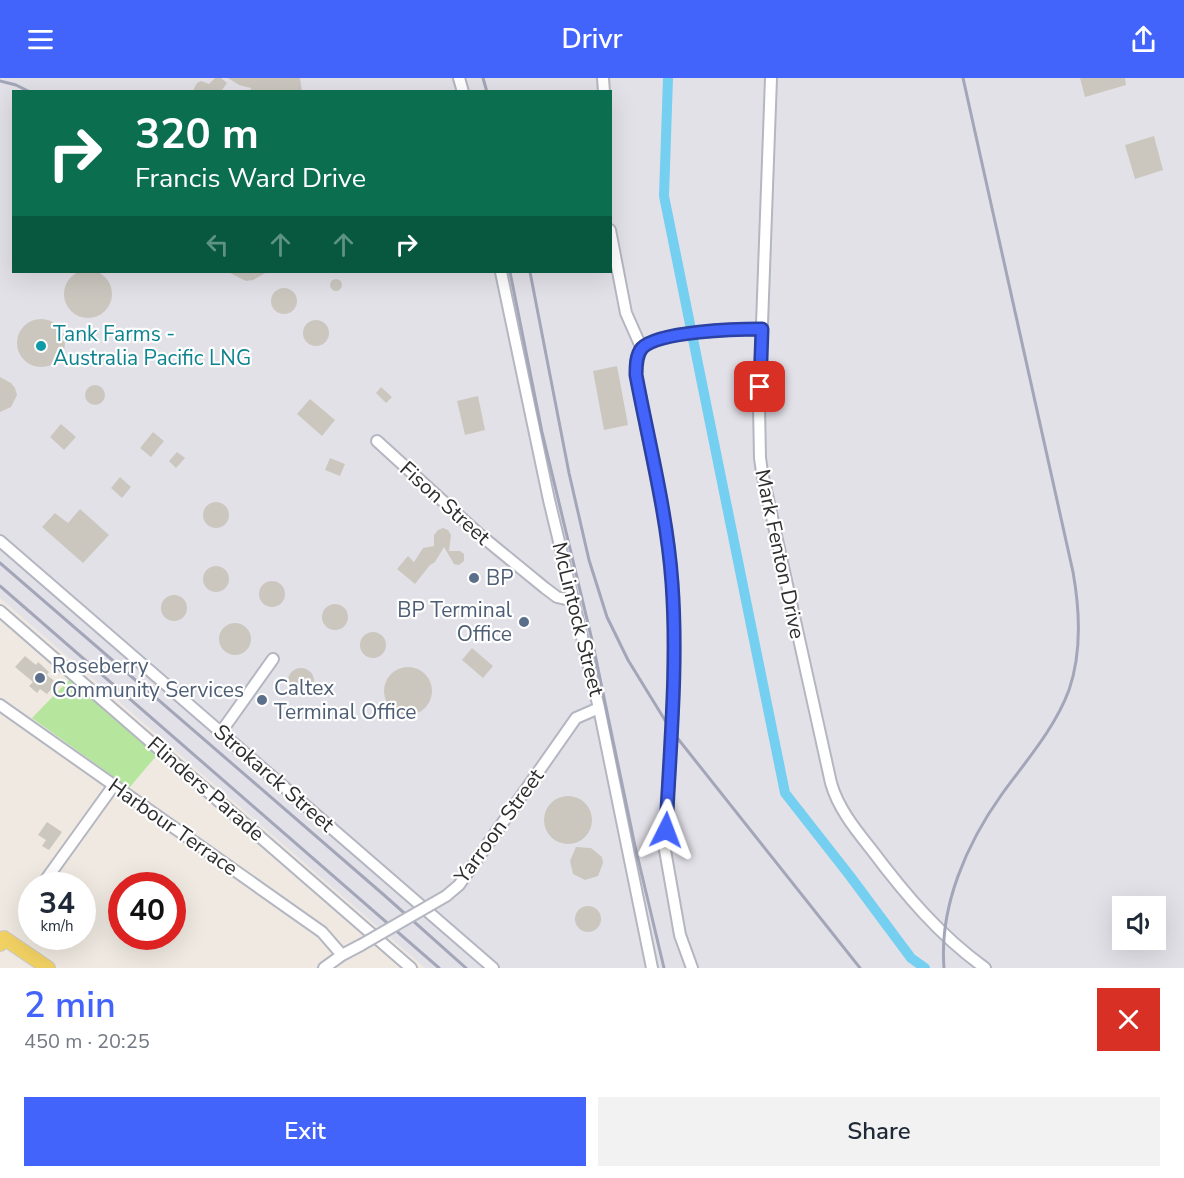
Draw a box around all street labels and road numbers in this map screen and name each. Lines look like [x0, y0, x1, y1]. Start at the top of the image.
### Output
street label: Fison Street [394, 455, 497, 552]
street label: Mark Fenton Drive [748, 467, 812, 641]
street label: McLintock Street [545, 539, 611, 700]
street label: Strokarck Street [208, 718, 341, 839]
street label: Flinders Parade [141, 730, 271, 848]
street label: Yarroon Street [447, 763, 550, 890]
street label: Harbour Terrace [103, 772, 243, 882]

